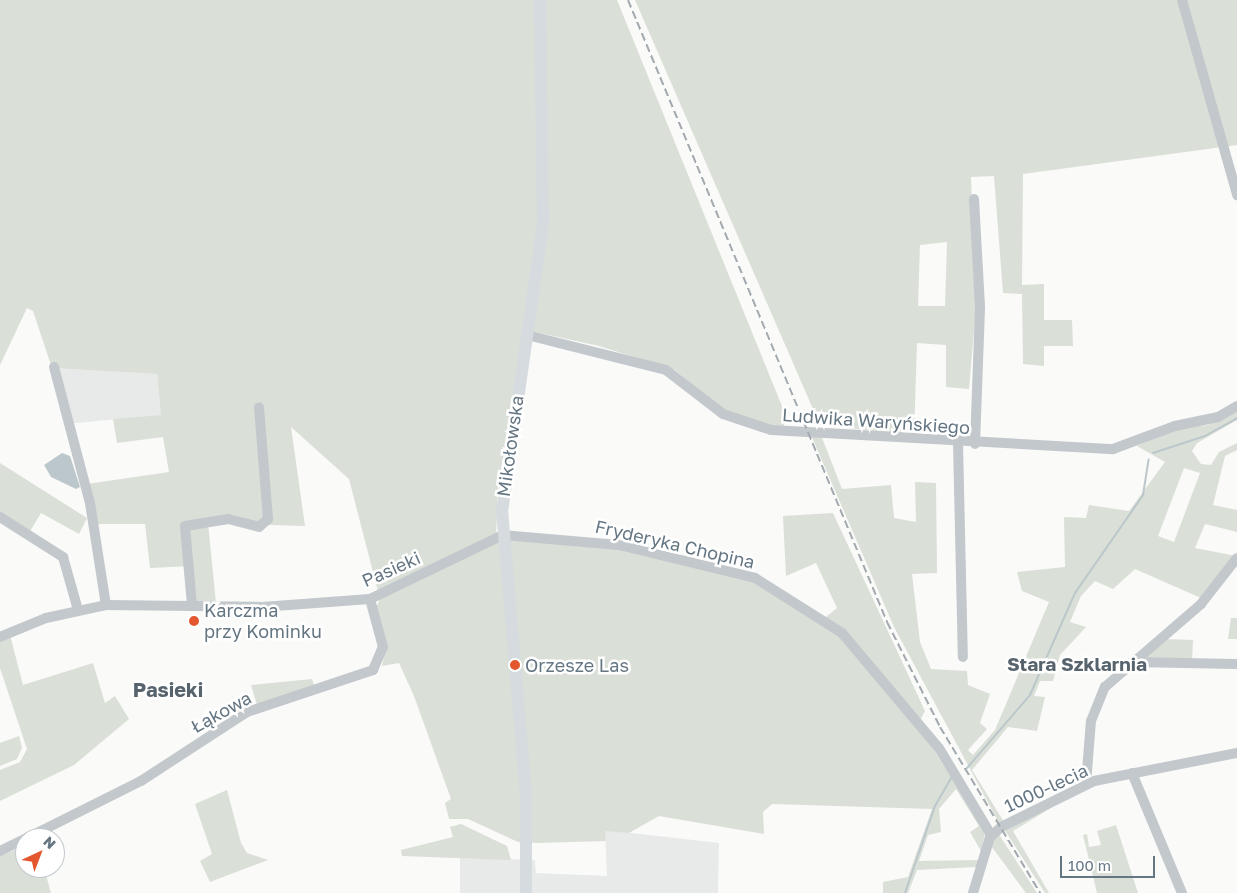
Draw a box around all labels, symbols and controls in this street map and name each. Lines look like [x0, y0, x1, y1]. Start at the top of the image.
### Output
street label: Mikołowska [492, 394, 528, 498]
street label: Ludwika Waryńskiego [781, 404, 971, 438]
street label: Fryderyka Chopina [593, 515, 757, 573]
street label: Pasieki [358, 547, 424, 591]
place label: Karczma przy Kominku [204, 600, 322, 642]
marker: Karczma przy Kominku [188, 615, 200, 627]
district label: Stara Szklarnia [1007, 653, 1147, 675]
place label: Orzesze Las [525, 654, 629, 676]
marker: Orzesze Las [509, 659, 521, 671]
district label: Pasieki [133, 677, 203, 701]
street label: Łąkowa [187, 687, 255, 737]
street label: 1000-lecia [1001, 759, 1091, 817]
north arrow [15, 828, 65, 878]
text: N [40, 833, 60, 852]
scale bar [1062, 846, 1157, 878]
text: 100 m [1068, 856, 1111, 874]

